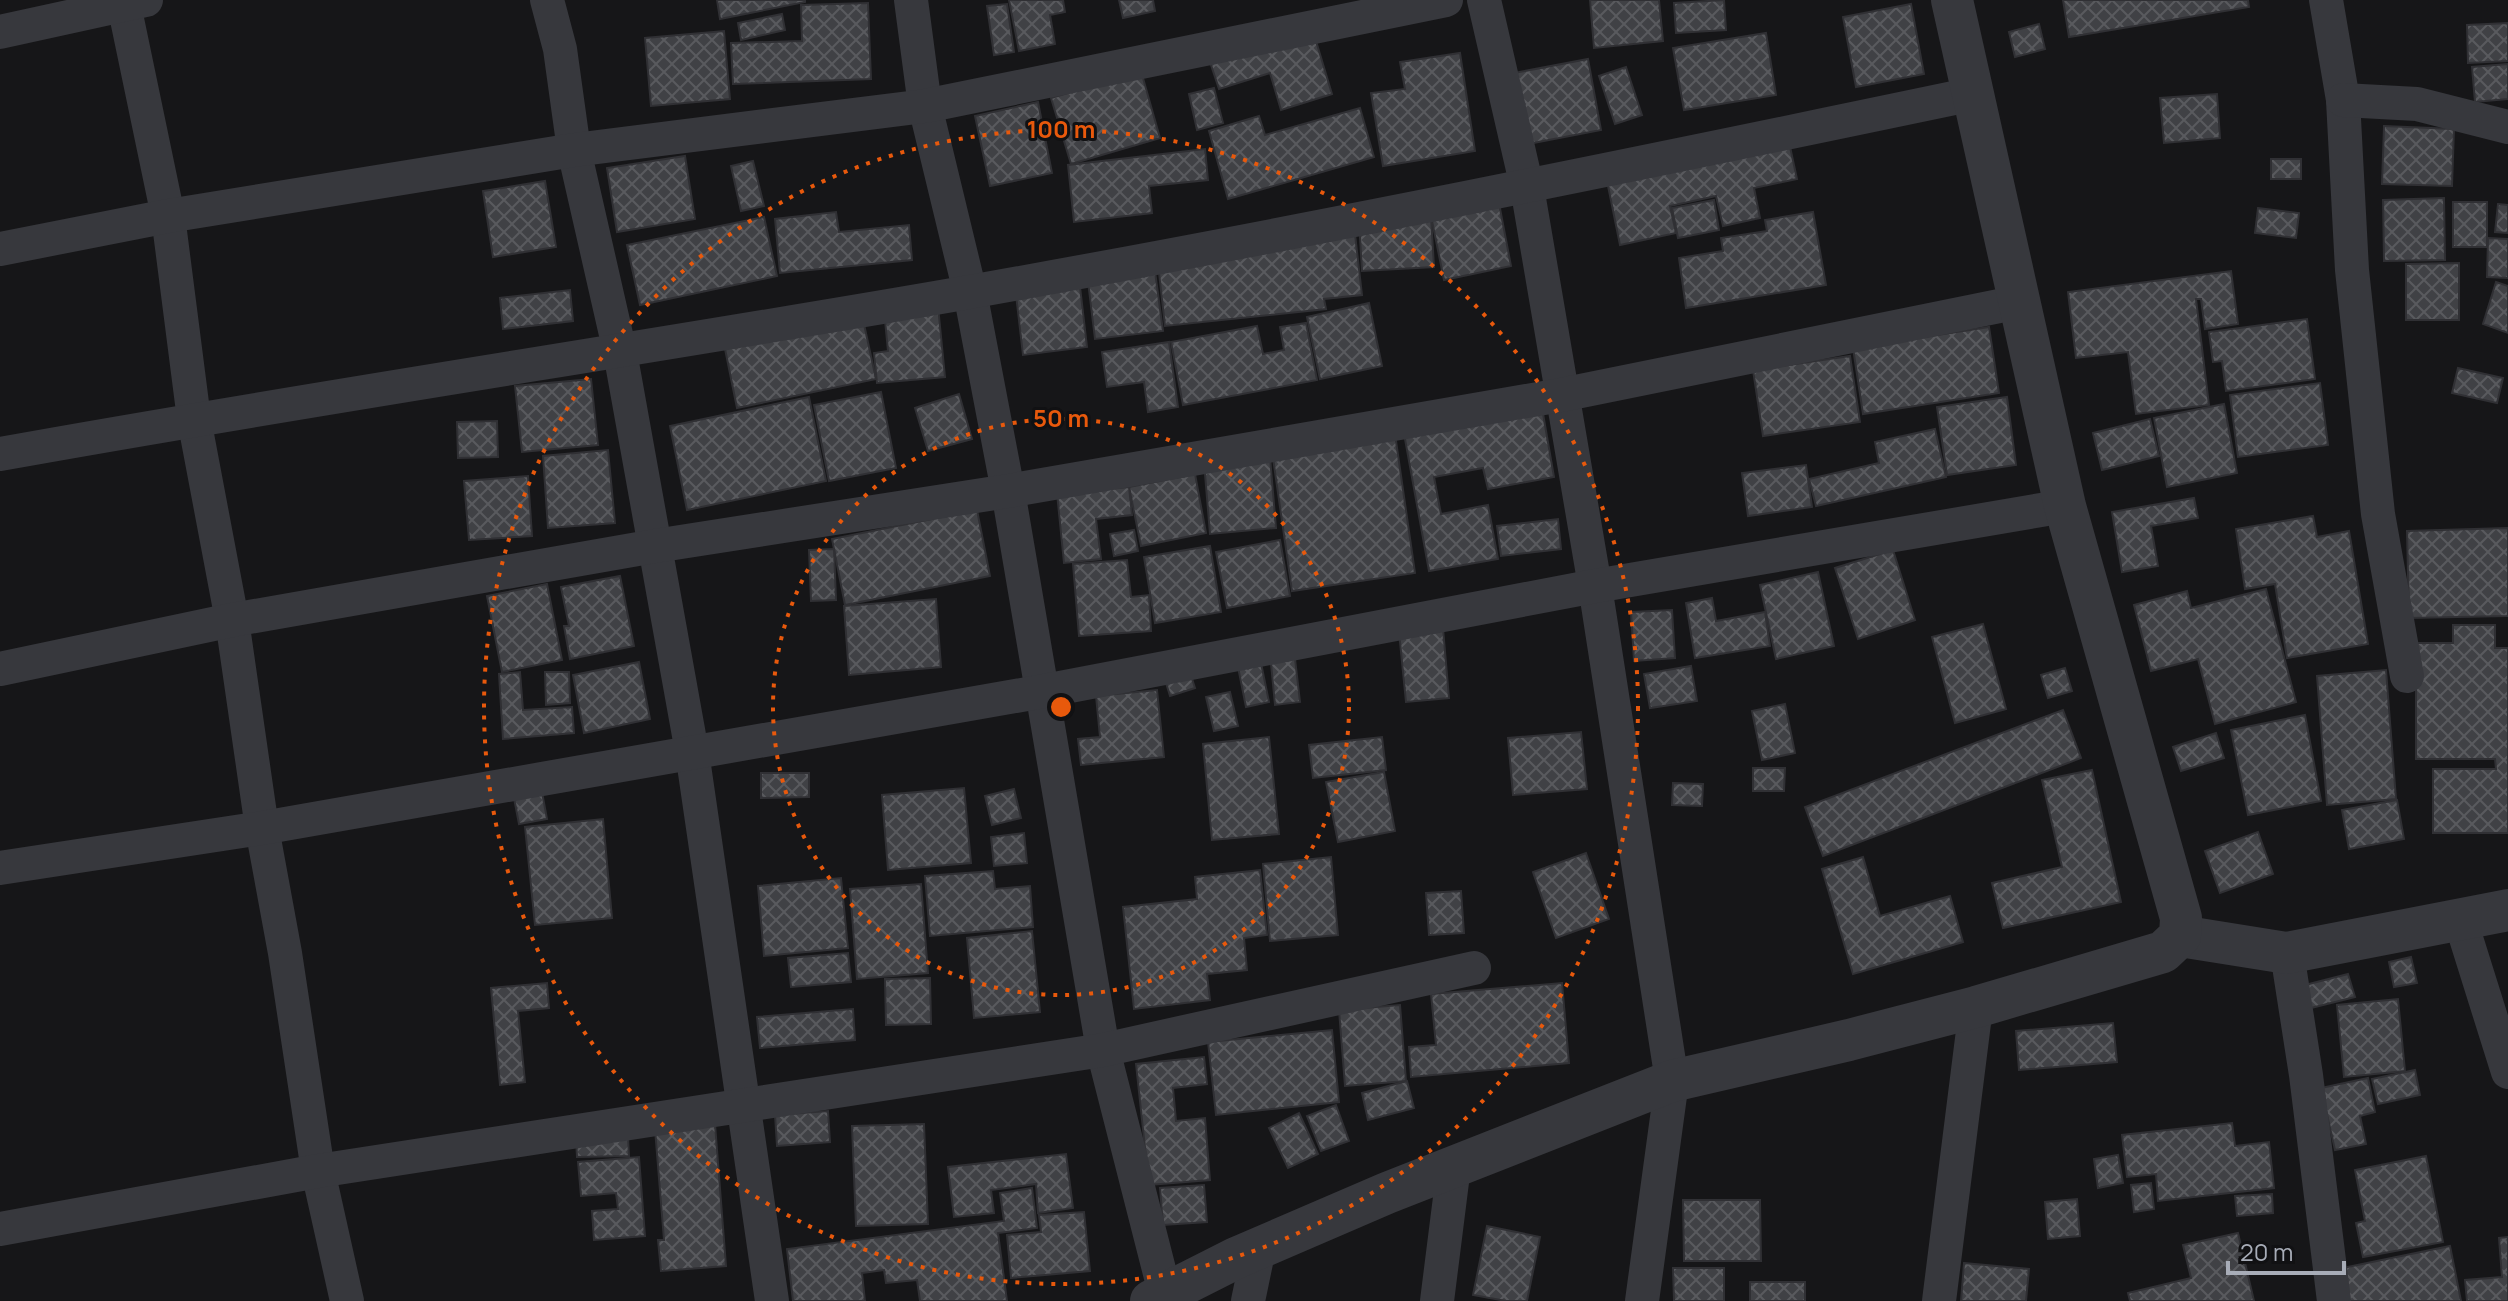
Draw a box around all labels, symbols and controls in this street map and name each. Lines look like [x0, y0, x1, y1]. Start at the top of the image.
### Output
text: 100 m [1027, 112, 1095, 145]
text: 50 m [1033, 401, 1089, 434]
centre of rings [1047, 693, 1075, 721]
scale bar [2228, 1225, 2344, 1275]
text: 20 m [2240, 1235, 2293, 1268]

